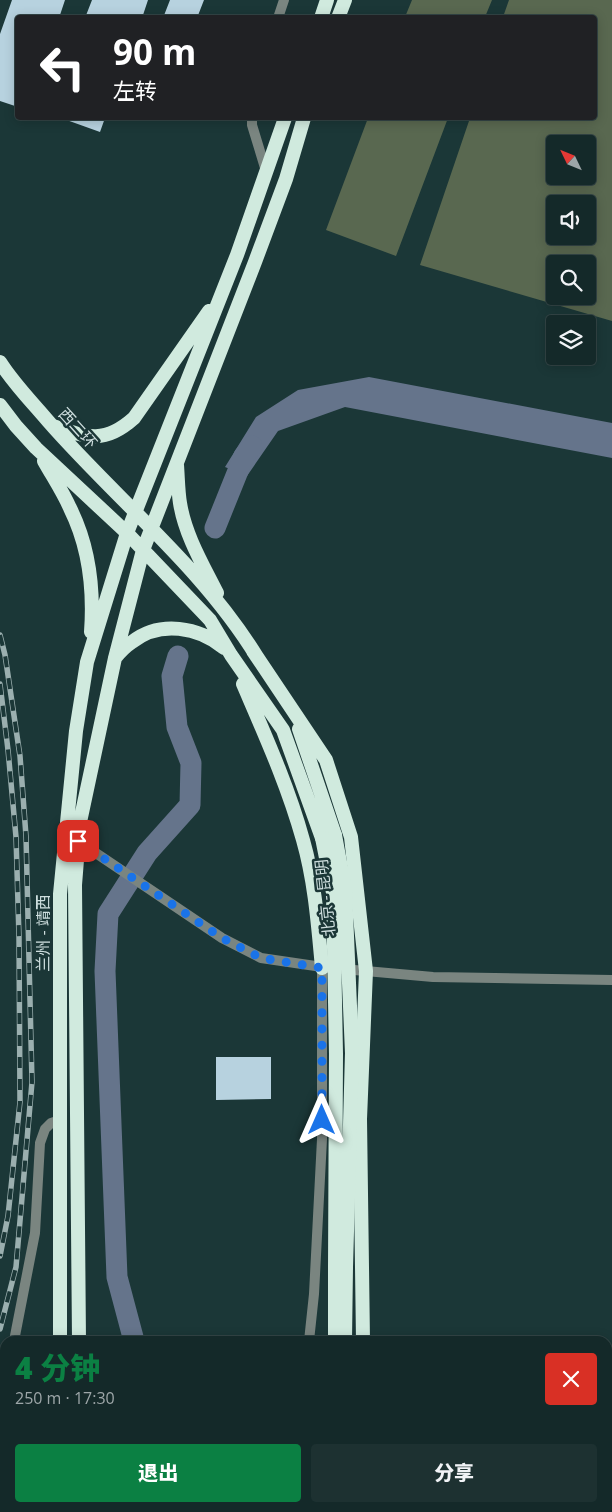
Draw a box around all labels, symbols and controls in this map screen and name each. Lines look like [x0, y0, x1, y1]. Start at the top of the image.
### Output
text: 90 m [113, 28, 196, 75]
icon: left [30, 35, 95, 100]
text: 左转 [113, 75, 157, 105]
north arrow [546, 135, 596, 185]
map controls [546, 135, 596, 365]
button: sound [546, 195, 596, 245]
button: search [546, 255, 596, 305]
button: layers [546, 315, 596, 365]
street label: 西二环 [54, 403, 102, 453]
pin [57, 820, 99, 862]
icon: arrive [64, 827, 92, 855]
street label: 北京 - 昆明 [310, 858, 340, 938]
street label: 兰州 - 靖西 [32, 894, 54, 972]
position arrow [295, 1093, 347, 1145]
text: 4 分钟 [15, 1347, 100, 1388]
button: close [545, 1353, 597, 1405]
text: 250 m · 17:30 [15, 1387, 115, 1409]
button: 退出 [15, 1444, 301, 1502]
button: 分享 [311, 1444, 597, 1502]

